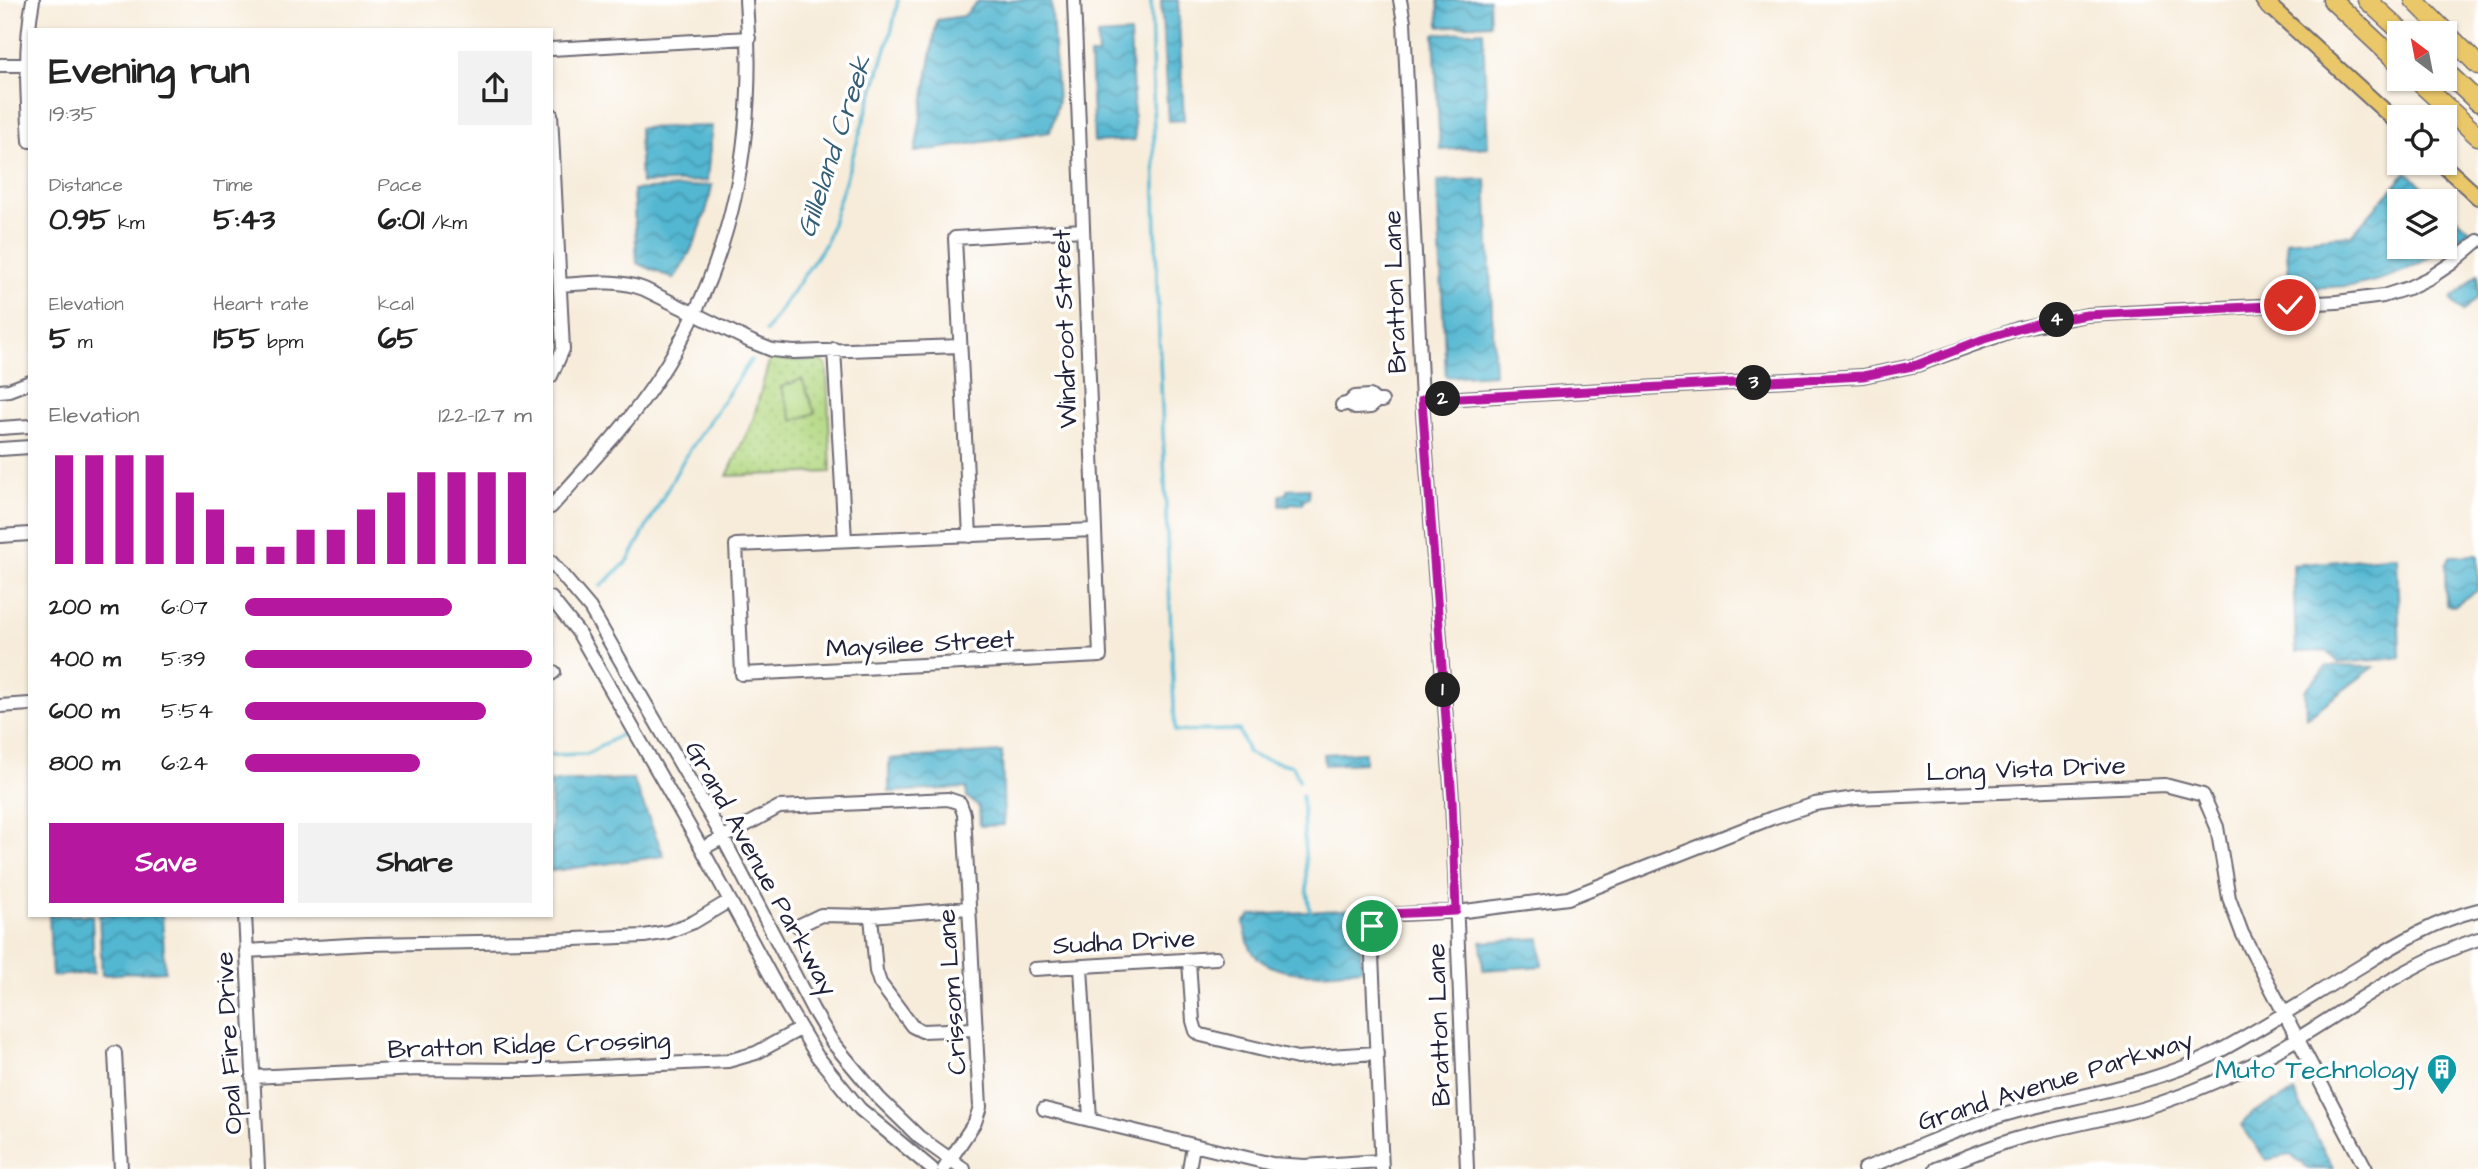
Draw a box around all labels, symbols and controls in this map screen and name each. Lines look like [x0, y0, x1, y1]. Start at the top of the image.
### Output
north arrow [2387, 21, 2457, 91]
map controls [2387, 21, 2457, 259]
text: Evening run [49, 46, 250, 98]
water label: Gilleland Creek [787, 50, 882, 242]
button: share [458, 51, 532, 125]
text: 19:35 [49, 98, 97, 130]
button: locate [2387, 105, 2457, 175]
text: Distance [49, 172, 123, 199]
text: Time [213, 172, 253, 199]
text: Pace [378, 172, 422, 199]
button: layers [2387, 189, 2457, 259]
text: 0.95 [49, 199, 110, 241]
text: 5:43 [213, 199, 275, 241]
text: 6:01 [378, 199, 424, 241]
text: km [110, 210, 145, 237]
text: /km [424, 210, 467, 237]
street label: Bratton Lane [1374, 210, 1416, 374]
street label: Windroot Street [1044, 228, 1086, 429]
pin [2260, 275, 2320, 335]
icon: check [2271, 286, 2309, 324]
text: Elevation [49, 291, 124, 318]
text: Heart rate [213, 291, 309, 318]
text: kcal [378, 291, 414, 318]
pin: 4 [2039, 302, 2074, 338]
text: 4 [2050, 306, 2063, 333]
text: 5 [49, 318, 70, 360]
text: 155 [213, 318, 260, 360]
text: 65 [378, 318, 418, 360]
text: m [70, 329, 93, 356]
text: bpm [260, 329, 303, 356]
pin: 3 [1736, 366, 1772, 400]
text: 3 [1749, 369, 1758, 396]
pin: 2 [1426, 382, 1460, 416]
text: 2 [1437, 385, 1448, 412]
text: Elevation [49, 399, 140, 431]
text: 122–127 m [438, 399, 532, 431]
text: 200 m [49, 591, 118, 623]
text: 6:07 [161, 591, 208, 623]
street label: Maysilee Street [825, 621, 1016, 669]
text: 400 m [49, 643, 121, 675]
text: 5:39 [161, 643, 206, 675]
pin: 1 [1426, 672, 1460, 708]
text: 1 [1441, 676, 1444, 703]
text: 600 m [49, 695, 120, 727]
text: 5:54 [161, 695, 213, 727]
street label: Grand Avenue Parkway [674, 735, 846, 1003]
text: 800 m [49, 747, 120, 779]
text: 6:24 [161, 747, 208, 779]
street label: Long Vista Drive [1926, 748, 2126, 792]
button: Save [49, 823, 284, 903]
button: Share [298, 823, 532, 903]
pin [1342, 896, 1402, 956]
icon: arrive [1353, 907, 1391, 945]
street label: Crissom Lane [928, 908, 976, 1076]
street label: Sudha Drive [1052, 920, 1196, 964]
street label: Bratton Lane [1418, 943, 1460, 1107]
street label: Opal Fire Drive [206, 951, 252, 1135]
street label: Bratton Ridge Crossing [387, 1022, 671, 1070]
street label: Grand Avenue Parkway [1913, 1022, 2198, 1142]
place label: Muto Technology [2215, 1052, 2419, 1090]
building icon: Muto Technology [2425, 1052, 2459, 1096]

